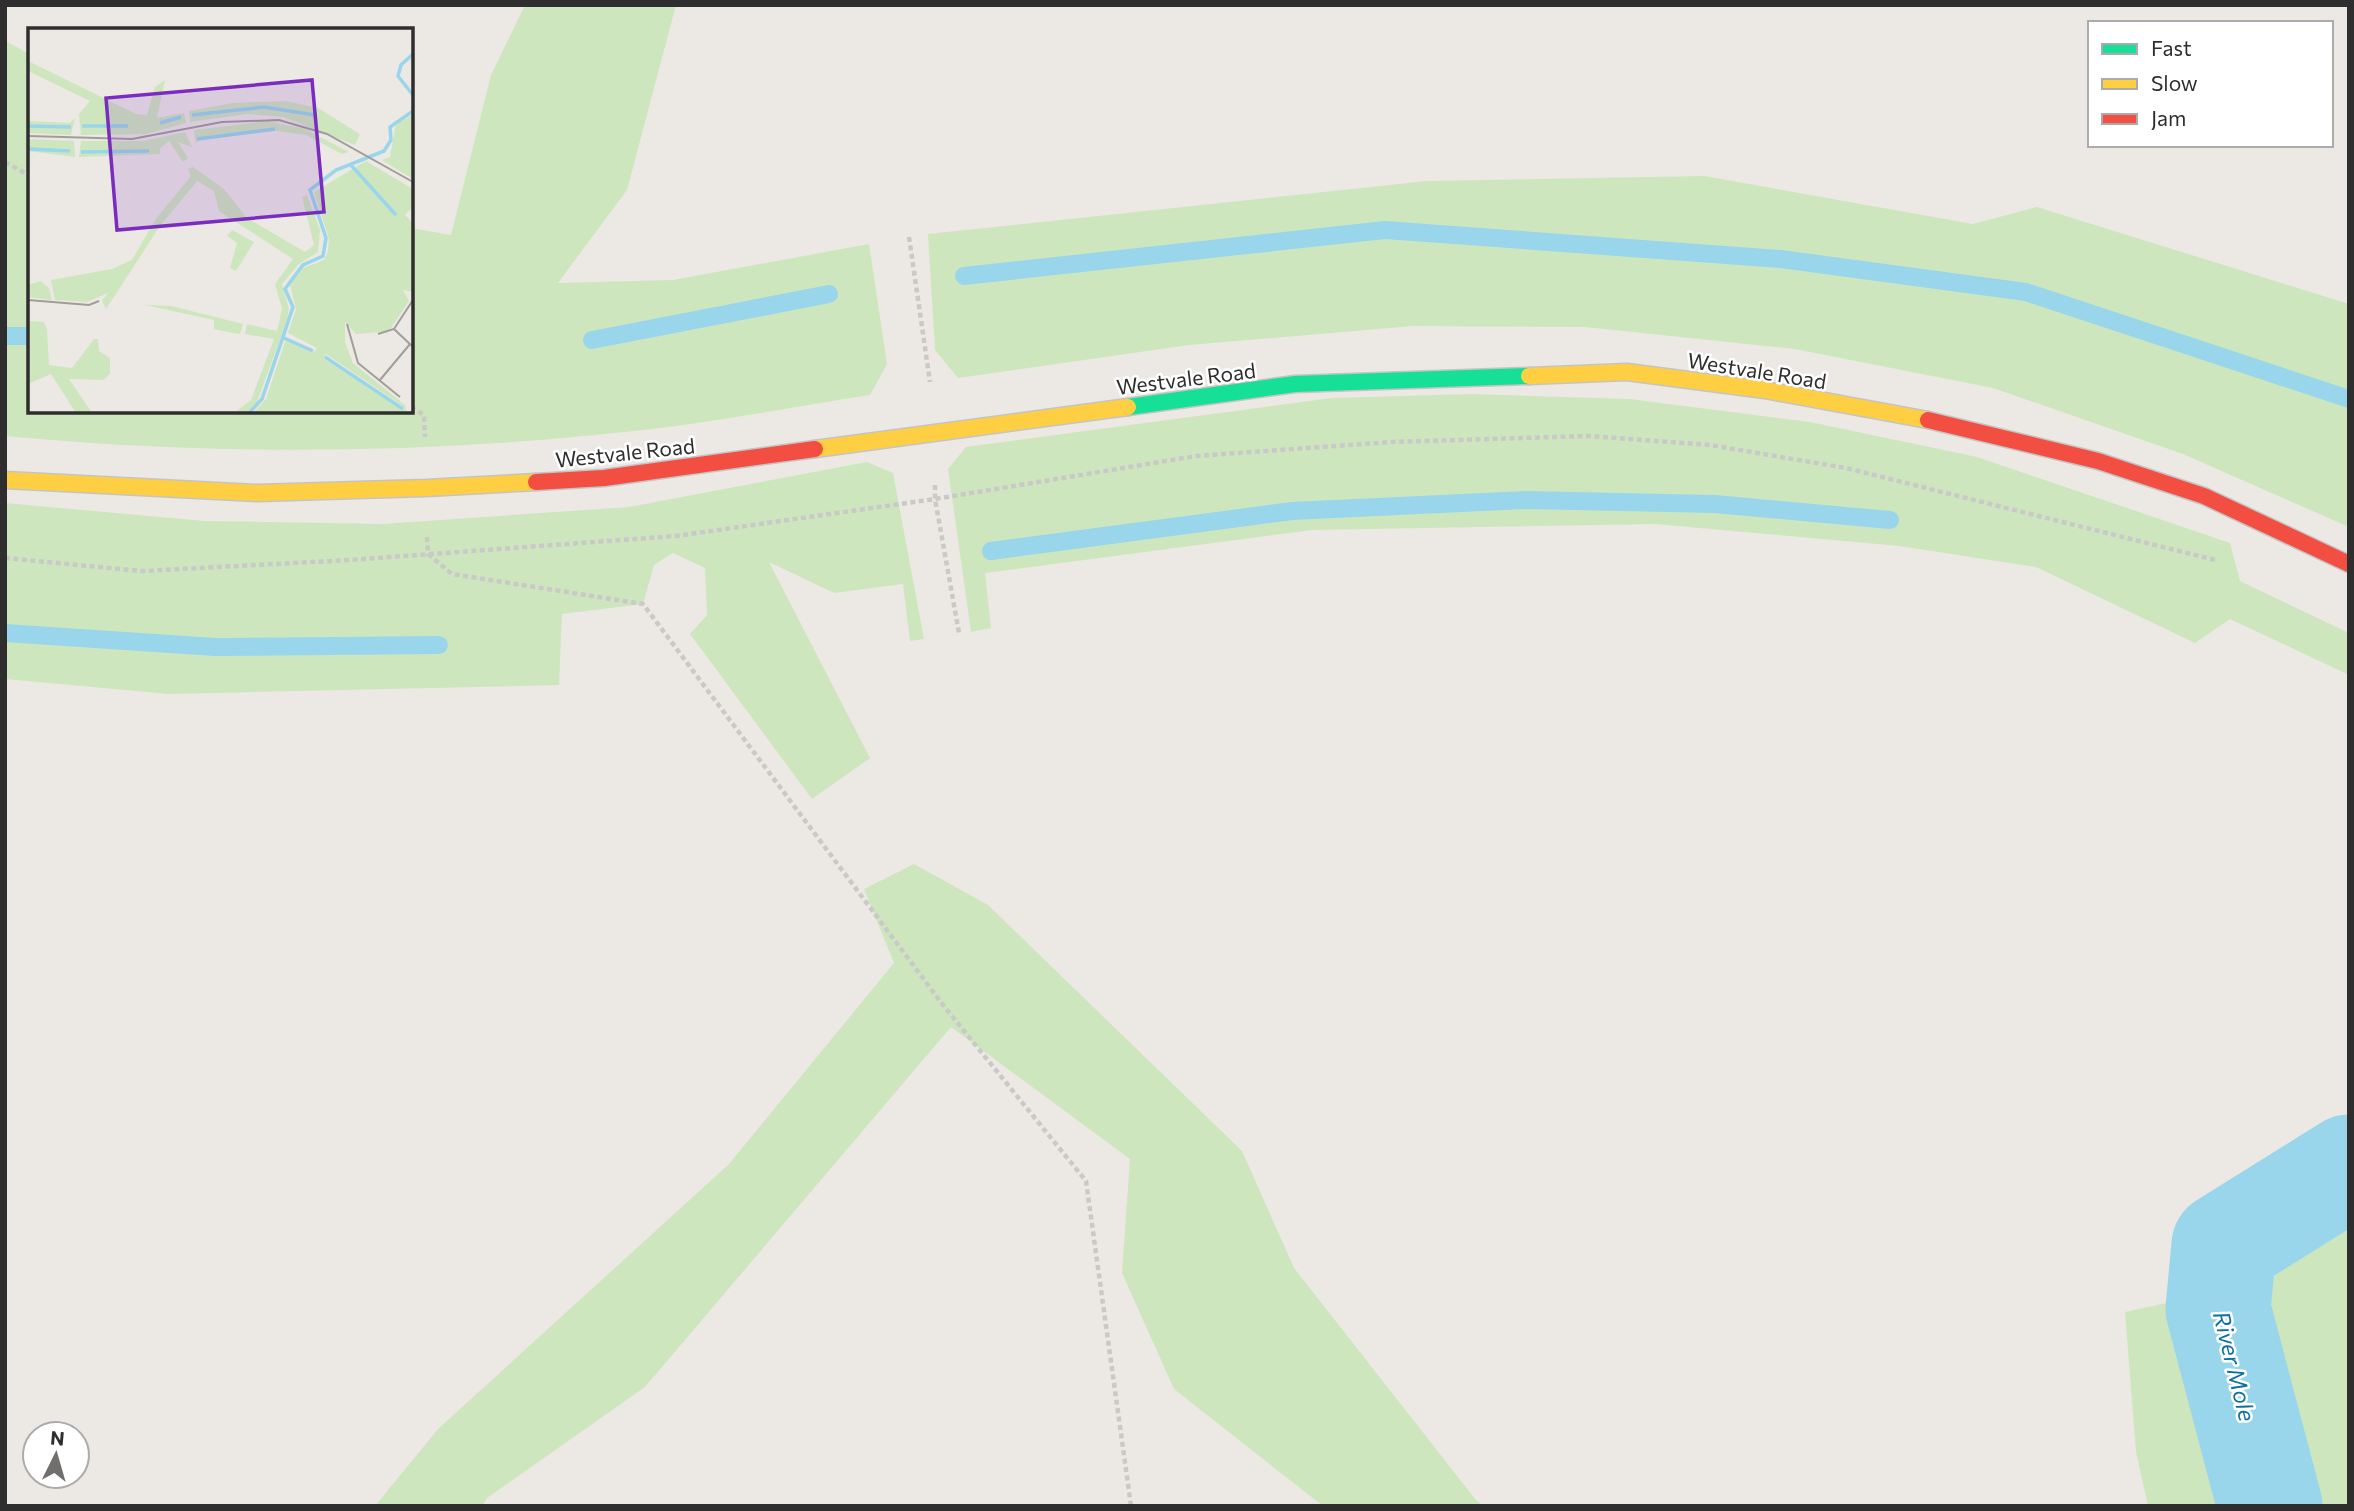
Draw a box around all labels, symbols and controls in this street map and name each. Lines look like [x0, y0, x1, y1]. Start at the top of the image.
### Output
legend [2088, 21, 2333, 147]
inset map [28, 28, 413, 413]
text: Fast [2151, 35, 2192, 60]
text: Slow [2151, 70, 2198, 95]
text: Jam [2151, 105, 2186, 130]
street label: Westvale Road [1686, 347, 1828, 393]
street label: Westvale Road [1115, 357, 1257, 399]
street label: Westvale Road [554, 432, 696, 472]
water label: River Mole [2208, 1308, 2262, 1424]
north arrow [21, 1420, 91, 1490]
text: N [49, 1425, 66, 1450]

